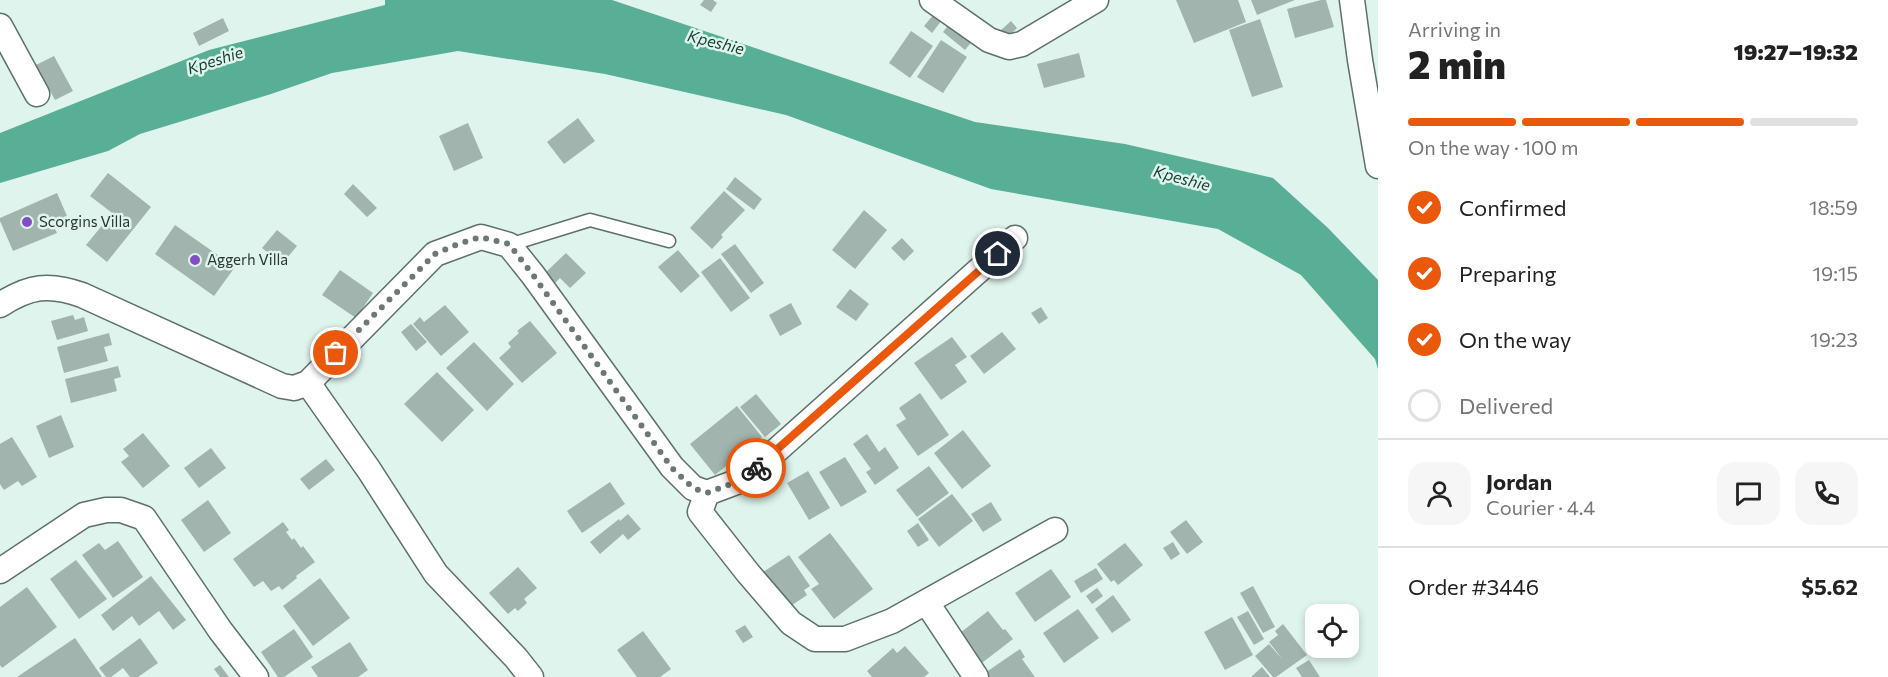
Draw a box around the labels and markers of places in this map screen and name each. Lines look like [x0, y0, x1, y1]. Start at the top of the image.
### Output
place label: Scorgins Villa [39, 212, 130, 230]
marker: Scorgins Villa [20, 215, 34, 229]
pin [972, 228, 1023, 279]
place label: Aggerh Villa [207, 250, 288, 268]
marker: Aggerh Villa [188, 253, 202, 267]
pin [310, 327, 361, 378]

